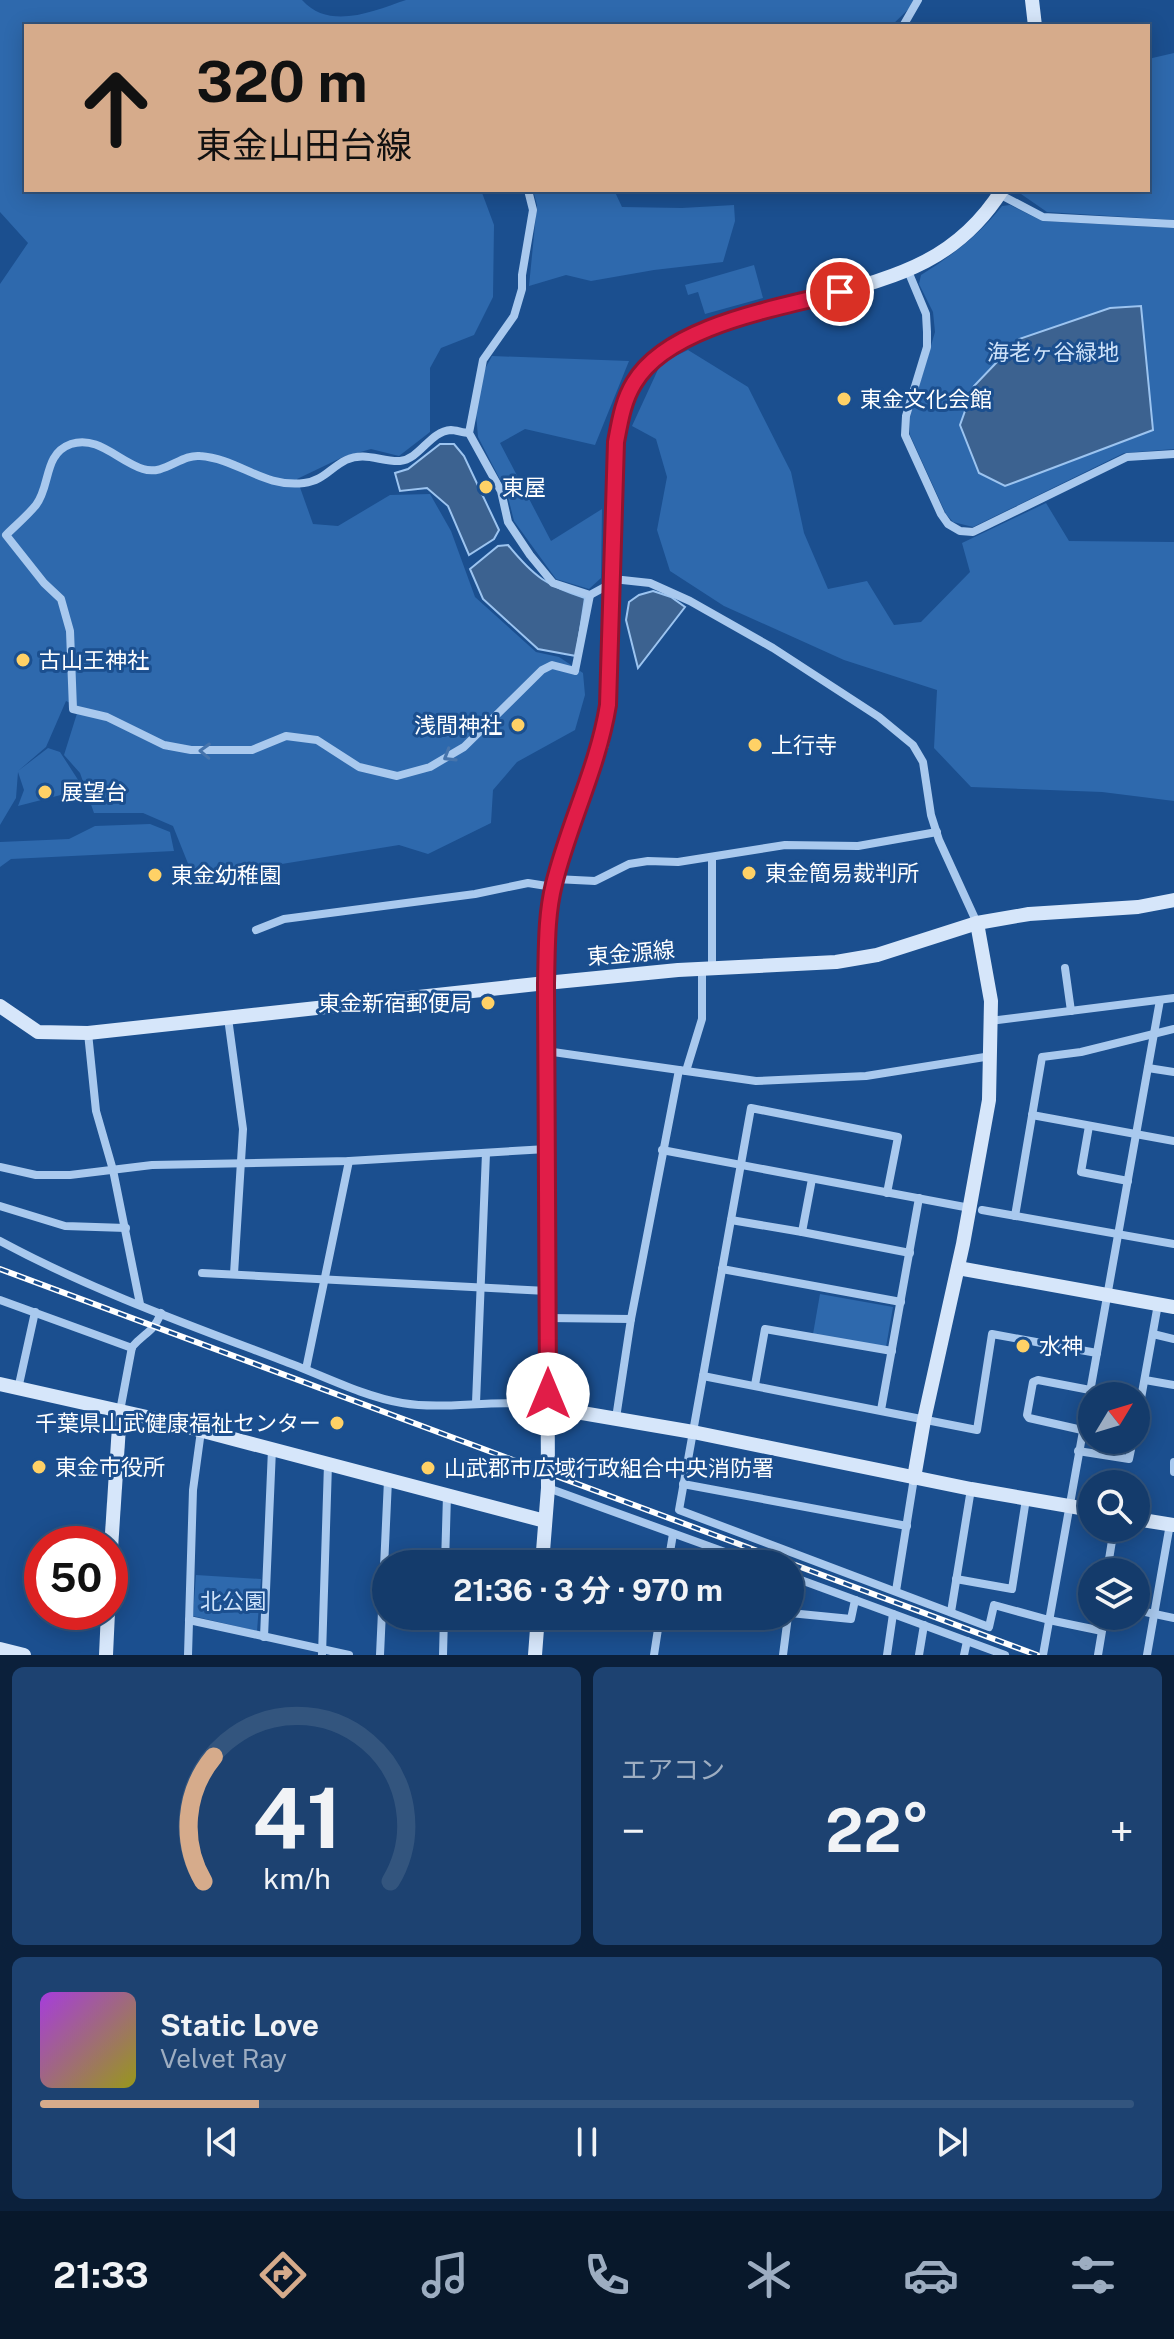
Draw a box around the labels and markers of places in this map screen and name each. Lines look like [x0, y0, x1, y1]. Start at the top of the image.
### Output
pin [806, 258, 874, 326]
place label: 東金文化会館 [860, 386, 992, 412]
marker: 東金文化会館 [835, 390, 853, 408]
place label: 東屋 [502, 474, 546, 500]
marker: 東屋 [477, 478, 495, 496]
place label: 古山王神社 [39, 647, 149, 673]
marker: 古山王神社 [14, 651, 32, 669]
place label: 浅間神社 [414, 712, 502, 738]
marker: 浅間神社 [509, 716, 527, 734]
place label: 上行寺 [771, 732, 837, 758]
marker: 上行寺 [746, 736, 764, 754]
place label: 展望台 [61, 779, 127, 805]
marker: 展望台 [36, 783, 54, 801]
place label: 東金簡易裁判所 [765, 860, 919, 886]
place label: 東金幼稚園 [171, 862, 281, 888]
marker: 東金簡易裁判所 [740, 864, 758, 882]
marker: 東金幼稚園 [146, 866, 164, 884]
place label: 東金新宿郵便局 [318, 990, 472, 1016]
marker: 東金新宿郵便局 [479, 994, 497, 1012]
place label: 水神 [1039, 1333, 1083, 1359]
marker: 水神 [1014, 1337, 1032, 1355]
place label: 千葉県山武健康福祉センター [35, 1410, 321, 1436]
marker: 千葉県山武健康福祉センター [328, 1414, 346, 1432]
place label: 東金市役所 [55, 1454, 165, 1480]
place label: 山武郡市広域行政組合中央消防署 [444, 1455, 774, 1481]
marker: 東金市役所 [30, 1458, 48, 1476]
marker: 山武郡市広域行政組合中央消防署 [419, 1459, 437, 1477]

